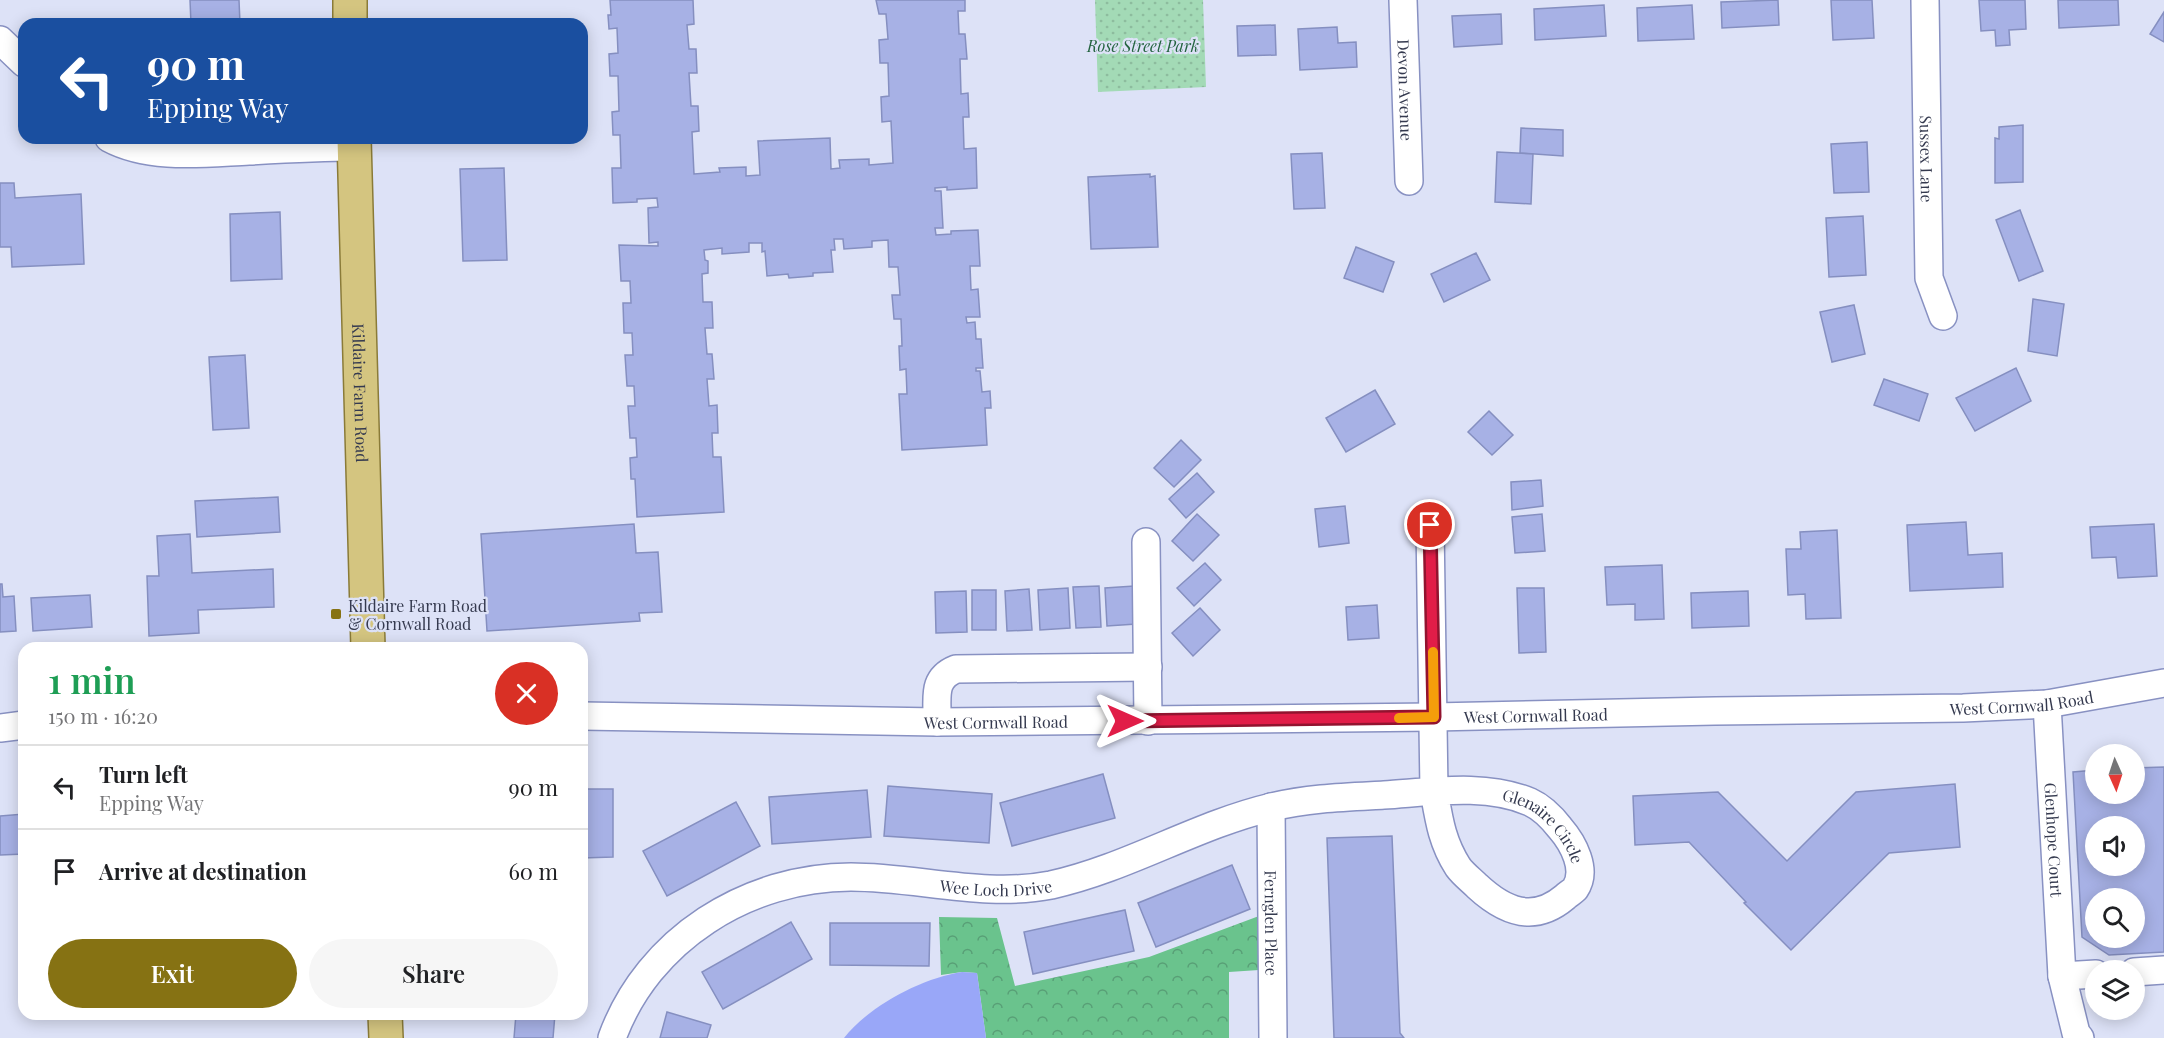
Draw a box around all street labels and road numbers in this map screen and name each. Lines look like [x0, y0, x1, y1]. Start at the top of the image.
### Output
street label: Devon Avenue [1394, 39, 1418, 141]
street label: Sussex Lane [1916, 115, 1938, 203]
street label: Kildaire Farm Road [349, 323, 373, 463]
street label: West Cornwall Road [1949, 685, 2095, 719]
street label: West Cornwall Road [1463, 703, 1608, 727]
street label: West Cornwall Road [923, 710, 1068, 733]
street label: Glenhope Court [2041, 782, 2068, 898]
street label: Glenaire Circle [1501, 783, 1589, 865]
street label: Fernglen Place [1261, 870, 1283, 976]
street label: Wee Loch Drive [938, 874, 1054, 900]

